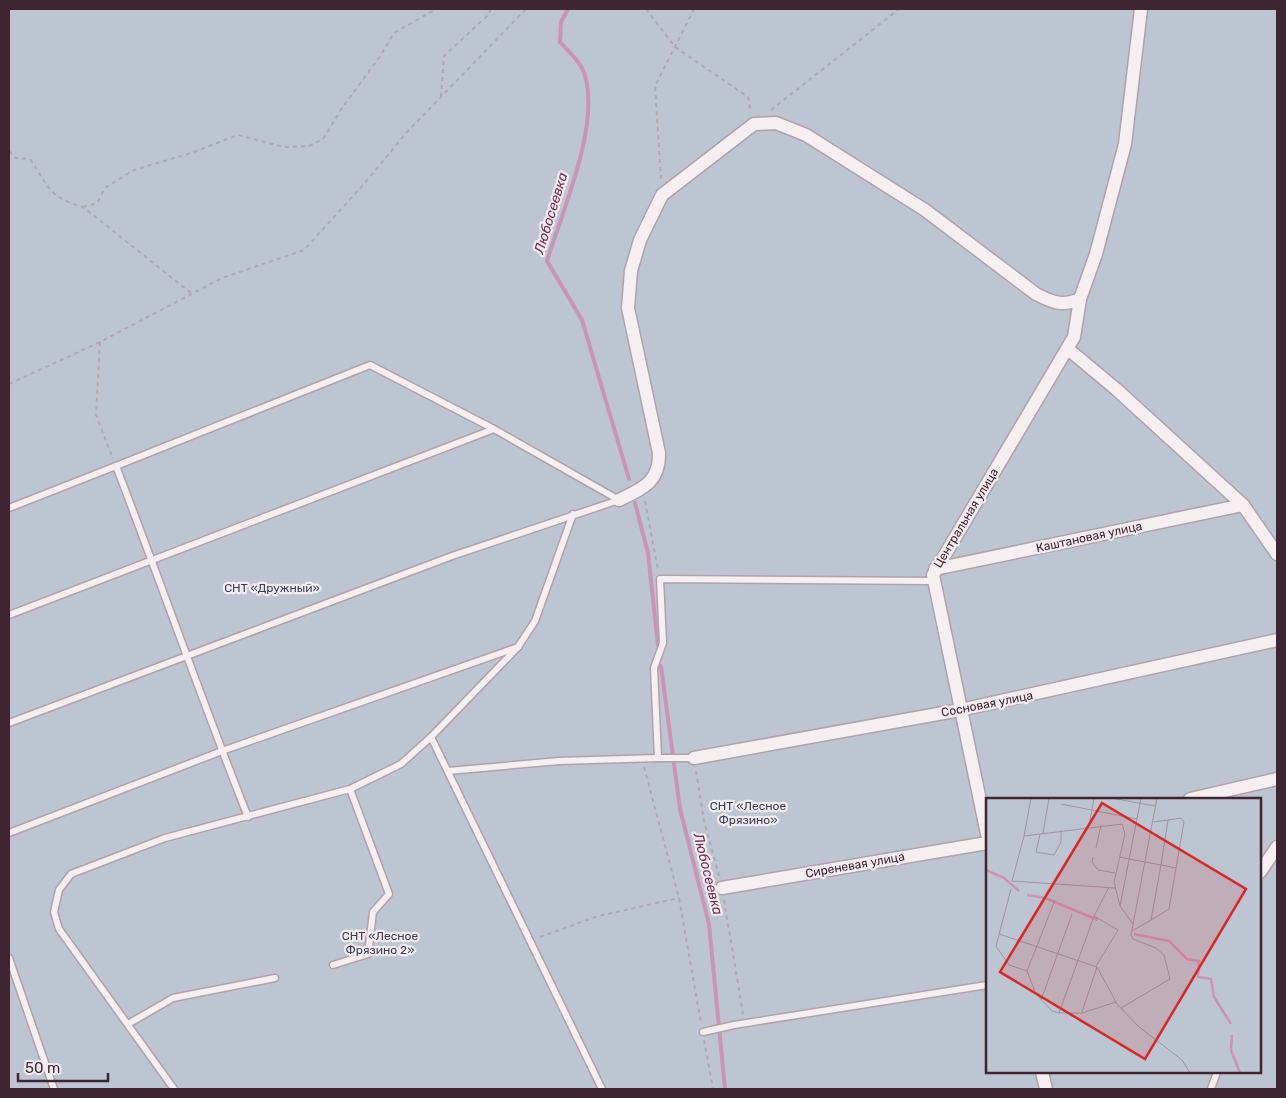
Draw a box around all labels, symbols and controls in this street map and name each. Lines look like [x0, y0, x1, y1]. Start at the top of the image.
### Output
water label: Любосеевка [530, 170, 571, 257]
street label: Центральная улица [931, 466, 1001, 570]
street label: Каштановая улица [1035, 519, 1143, 555]
park label: СНТ «Дружный» [224, 581, 320, 595]
street label: Сосновая улица [940, 688, 1034, 720]
inset map [986, 798, 1261, 1073]
park label: СНТ «Лесное Фрязино» [710, 799, 787, 827]
water label: Любосеевка [689, 830, 726, 917]
street label: Сиреневая улица [804, 849, 906, 881]
park label: СНТ «Лесное Фрязино 2» [342, 929, 419, 957]
scale bar [18, 1050, 108, 1082]
text: 50 m [25, 1059, 60, 1077]

